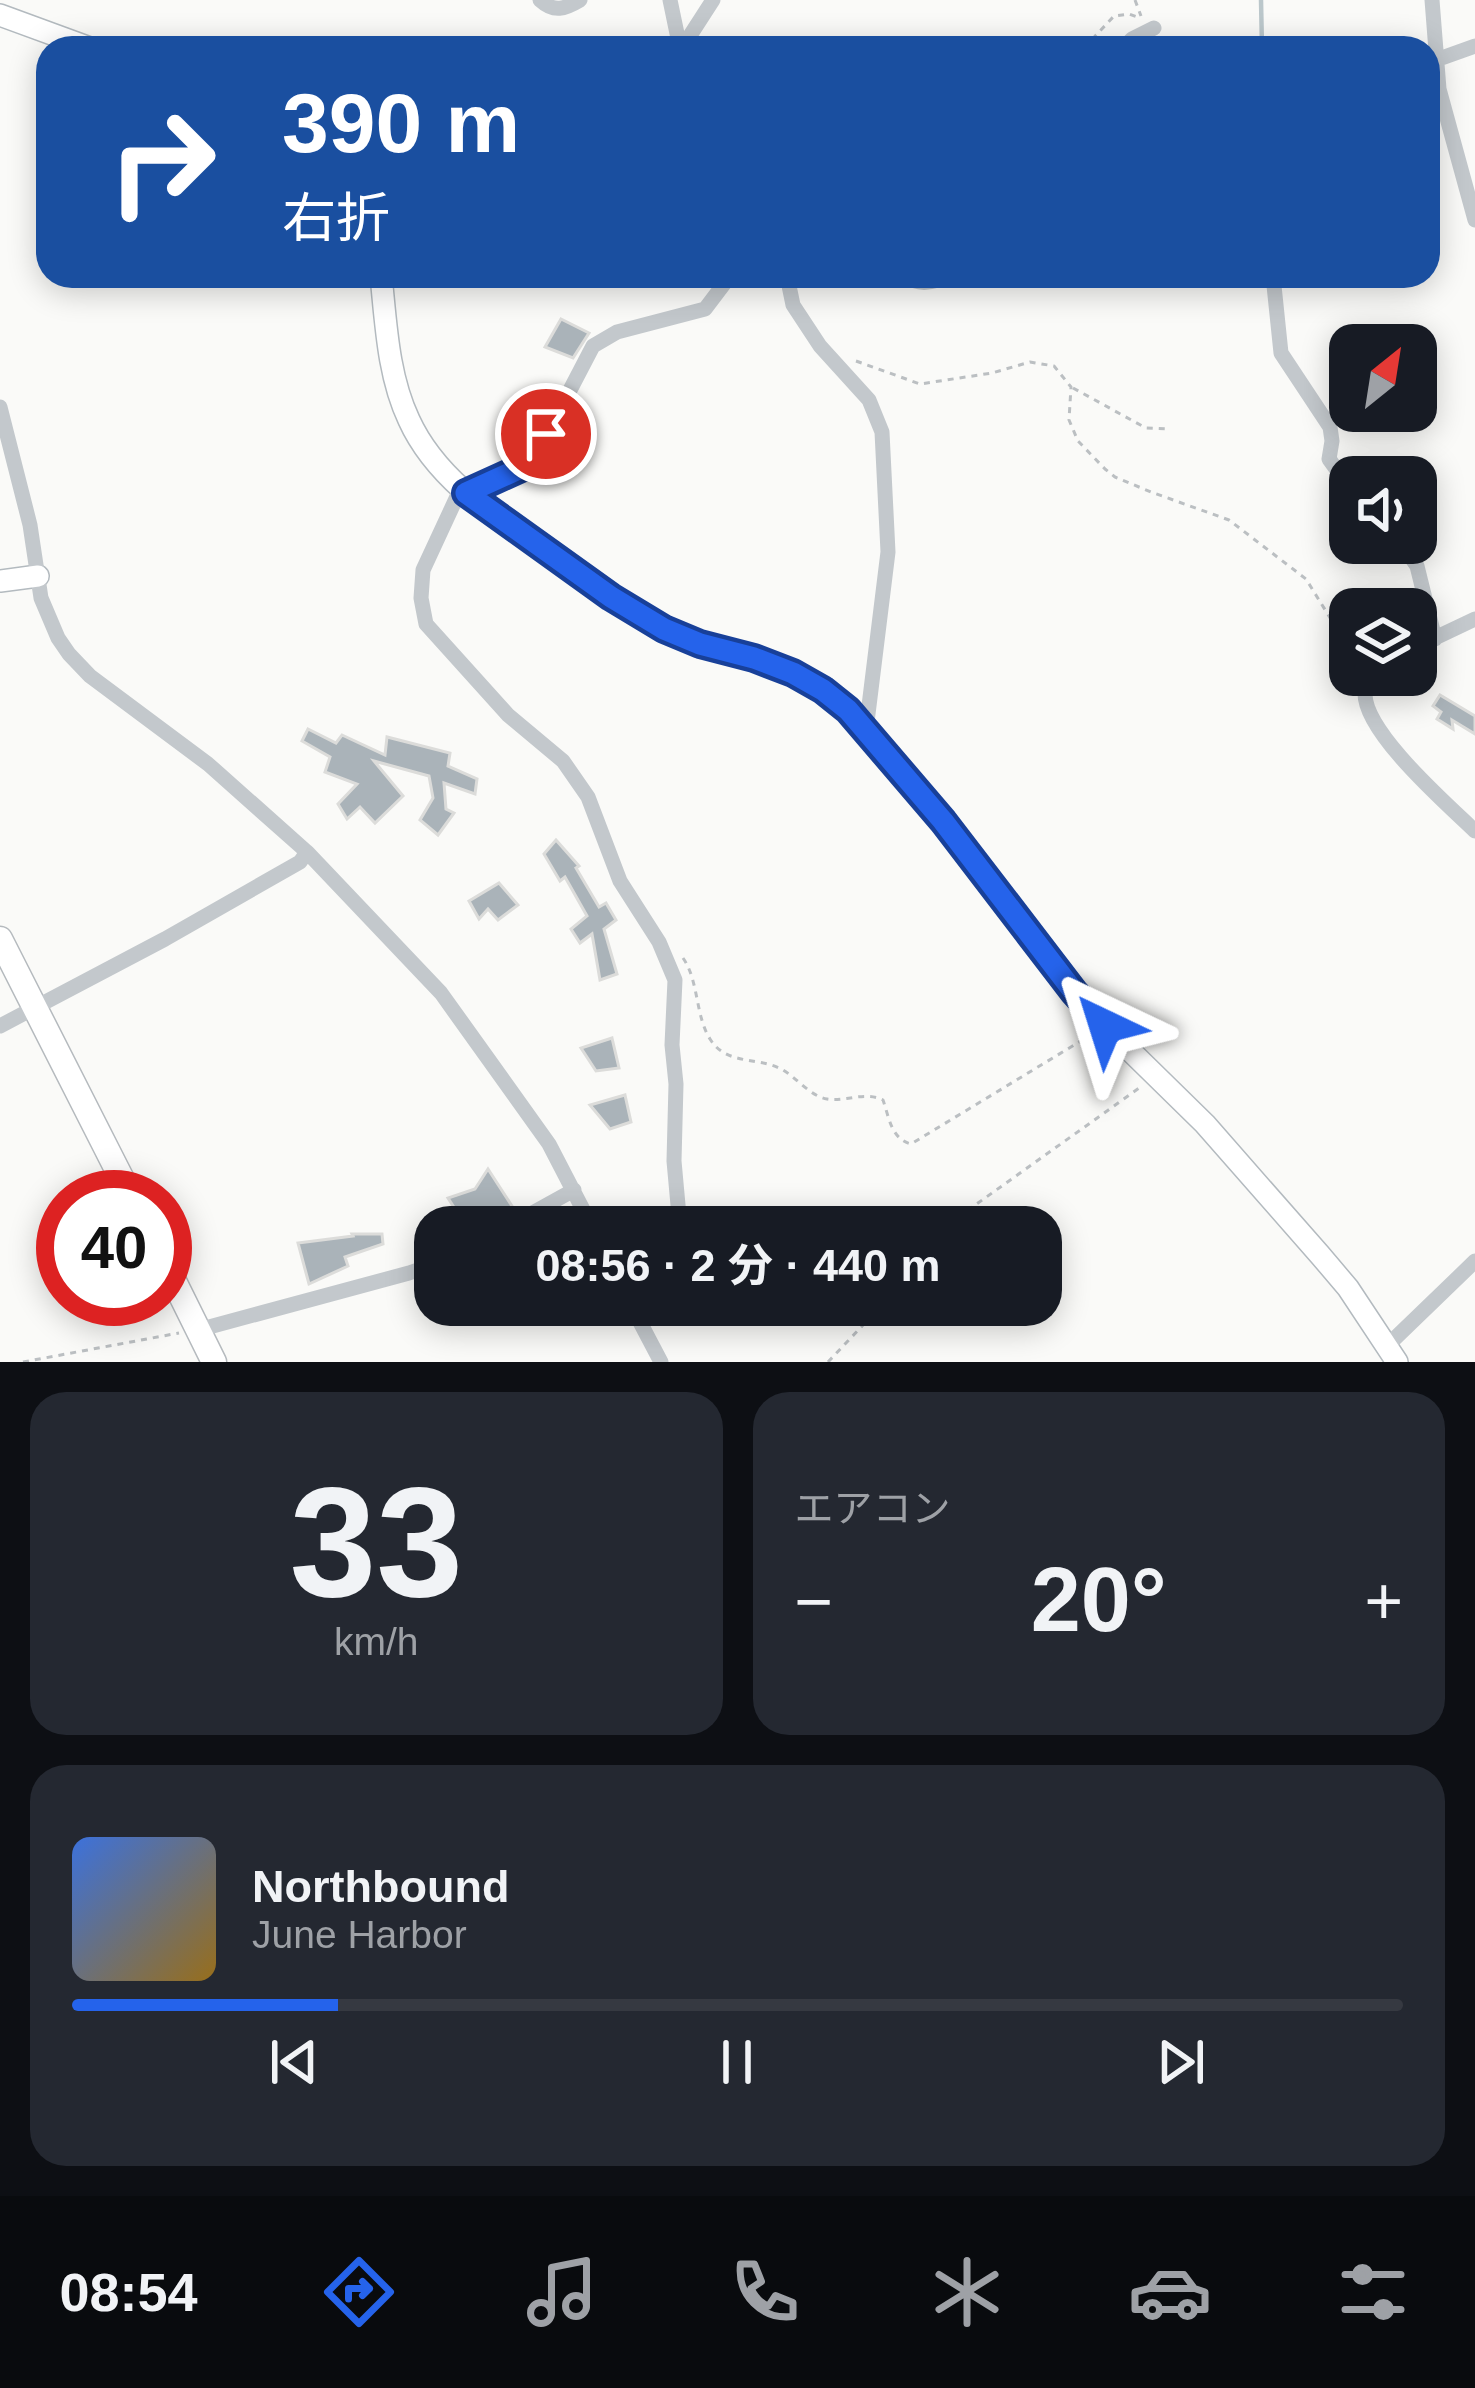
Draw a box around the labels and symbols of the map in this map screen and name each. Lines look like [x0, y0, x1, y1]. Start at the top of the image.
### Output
north arrow [1329, 324, 1437, 432]
pin [495, 383, 597, 485]
position arrow [1042, 963, 1168, 1089]
speed limit sign: 40 [36, 1170, 192, 1326]

